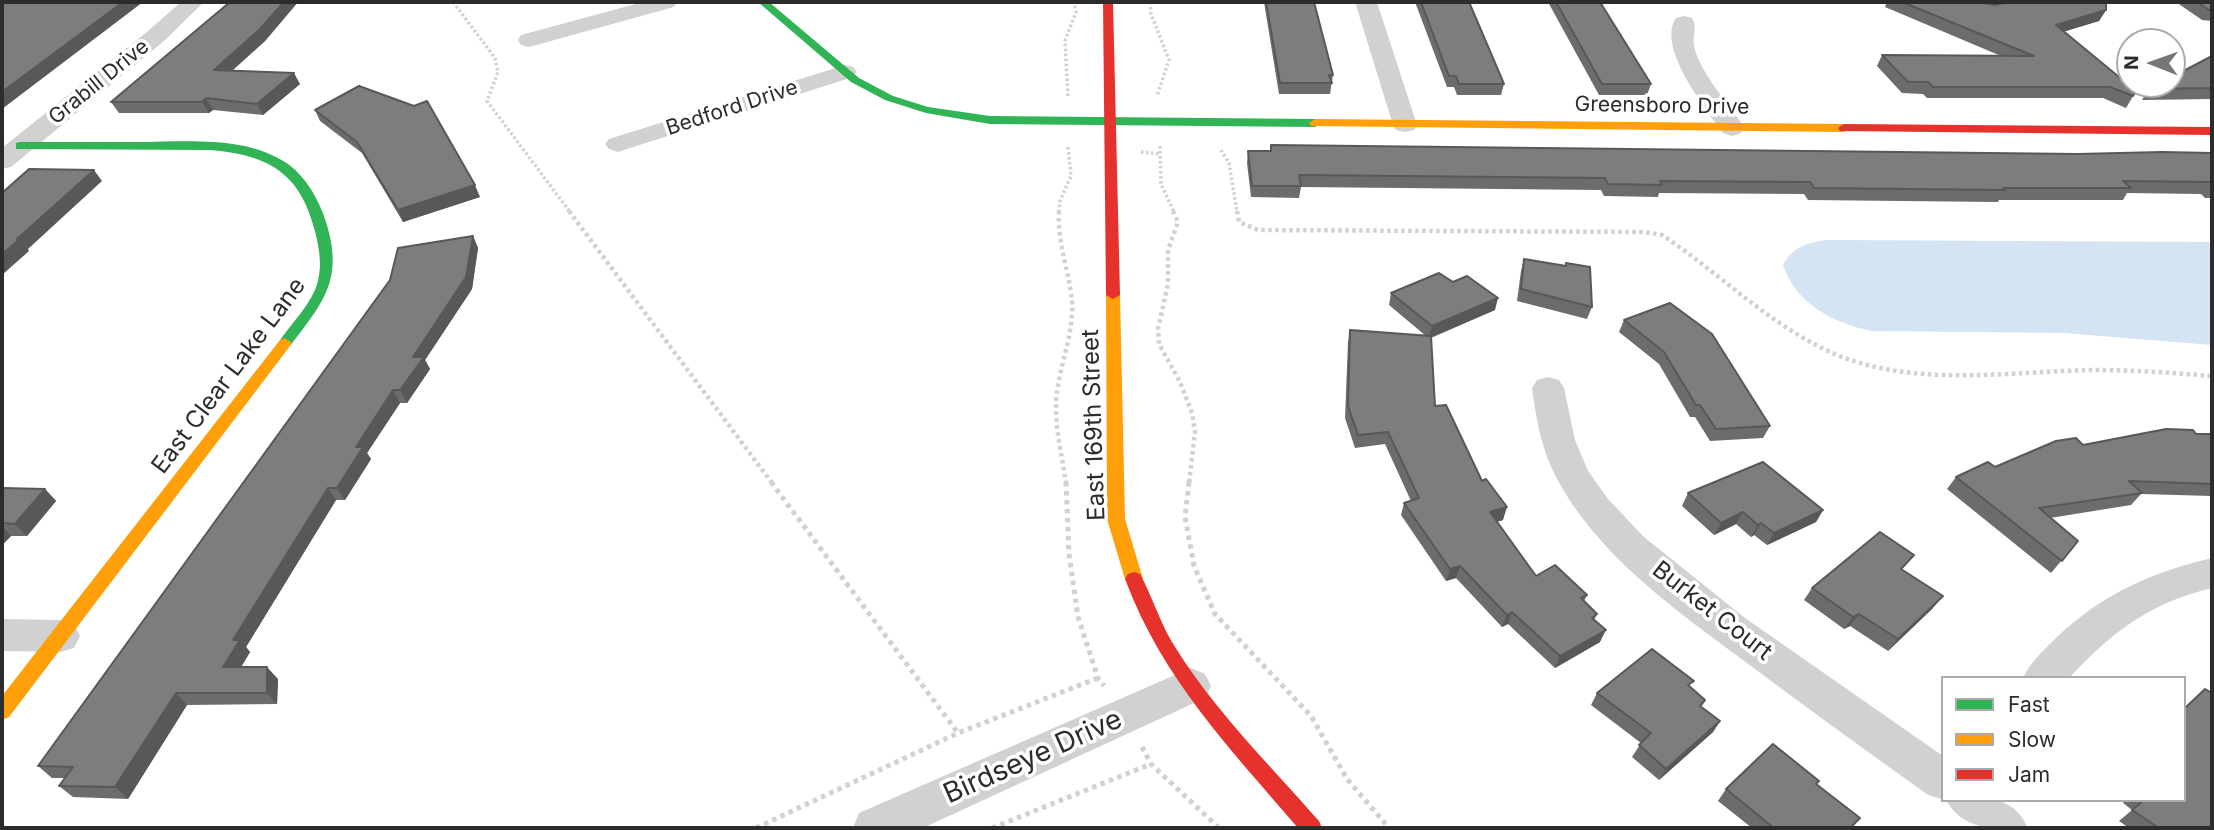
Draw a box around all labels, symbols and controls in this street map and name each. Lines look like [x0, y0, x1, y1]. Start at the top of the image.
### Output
north arrow [2116, 28, 2186, 98]
street label: Grabill Drive [44, 34, 154, 130]
text: N [2120, 55, 2143, 70]
street label: Bedford Drive [663, 75, 801, 141]
street label: Greensboro Drive [1574, 92, 1750, 120]
street label: East Clear Lake Lane [146, 272, 312, 480]
street label: East 169th Street [1076, 329, 1112, 521]
street label: Burket Court [1646, 555, 1778, 667]
legend [1941, 676, 2186, 802]
text: Fast [2008, 692, 2050, 717]
street label: Birdseye Drive [939, 703, 1127, 811]
text: Slow [2008, 727, 2056, 752]
text: Jam [2008, 762, 2050, 787]

